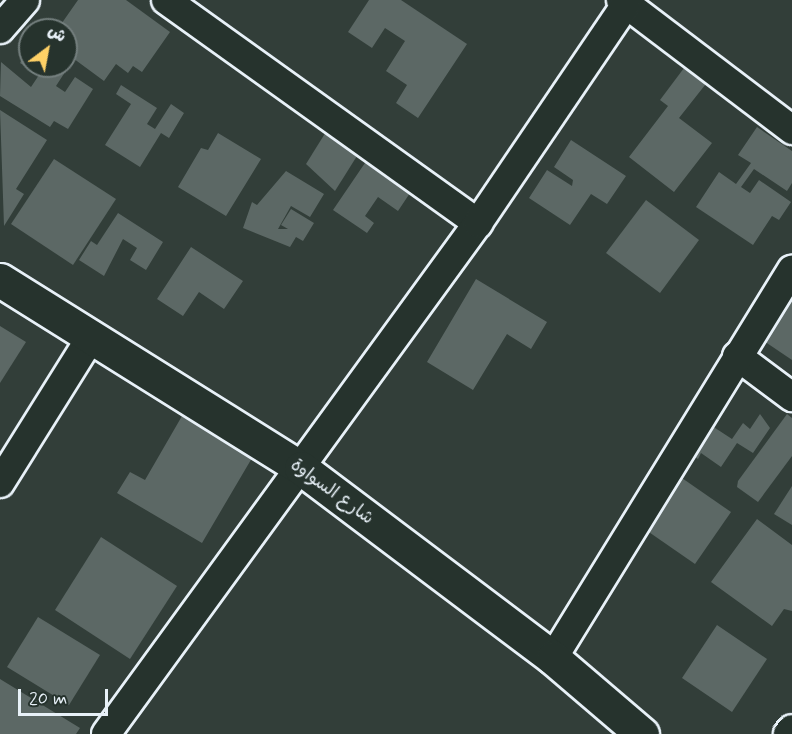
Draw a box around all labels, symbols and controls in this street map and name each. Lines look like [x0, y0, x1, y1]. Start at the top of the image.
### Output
north arrow [18, 18, 78, 78]
text: ش [44, 20, 70, 48]
street label: شارع السواوة [286, 455, 378, 529]
scale bar [21, 677, 111, 715]
text: 20 m [29, 687, 67, 711]

